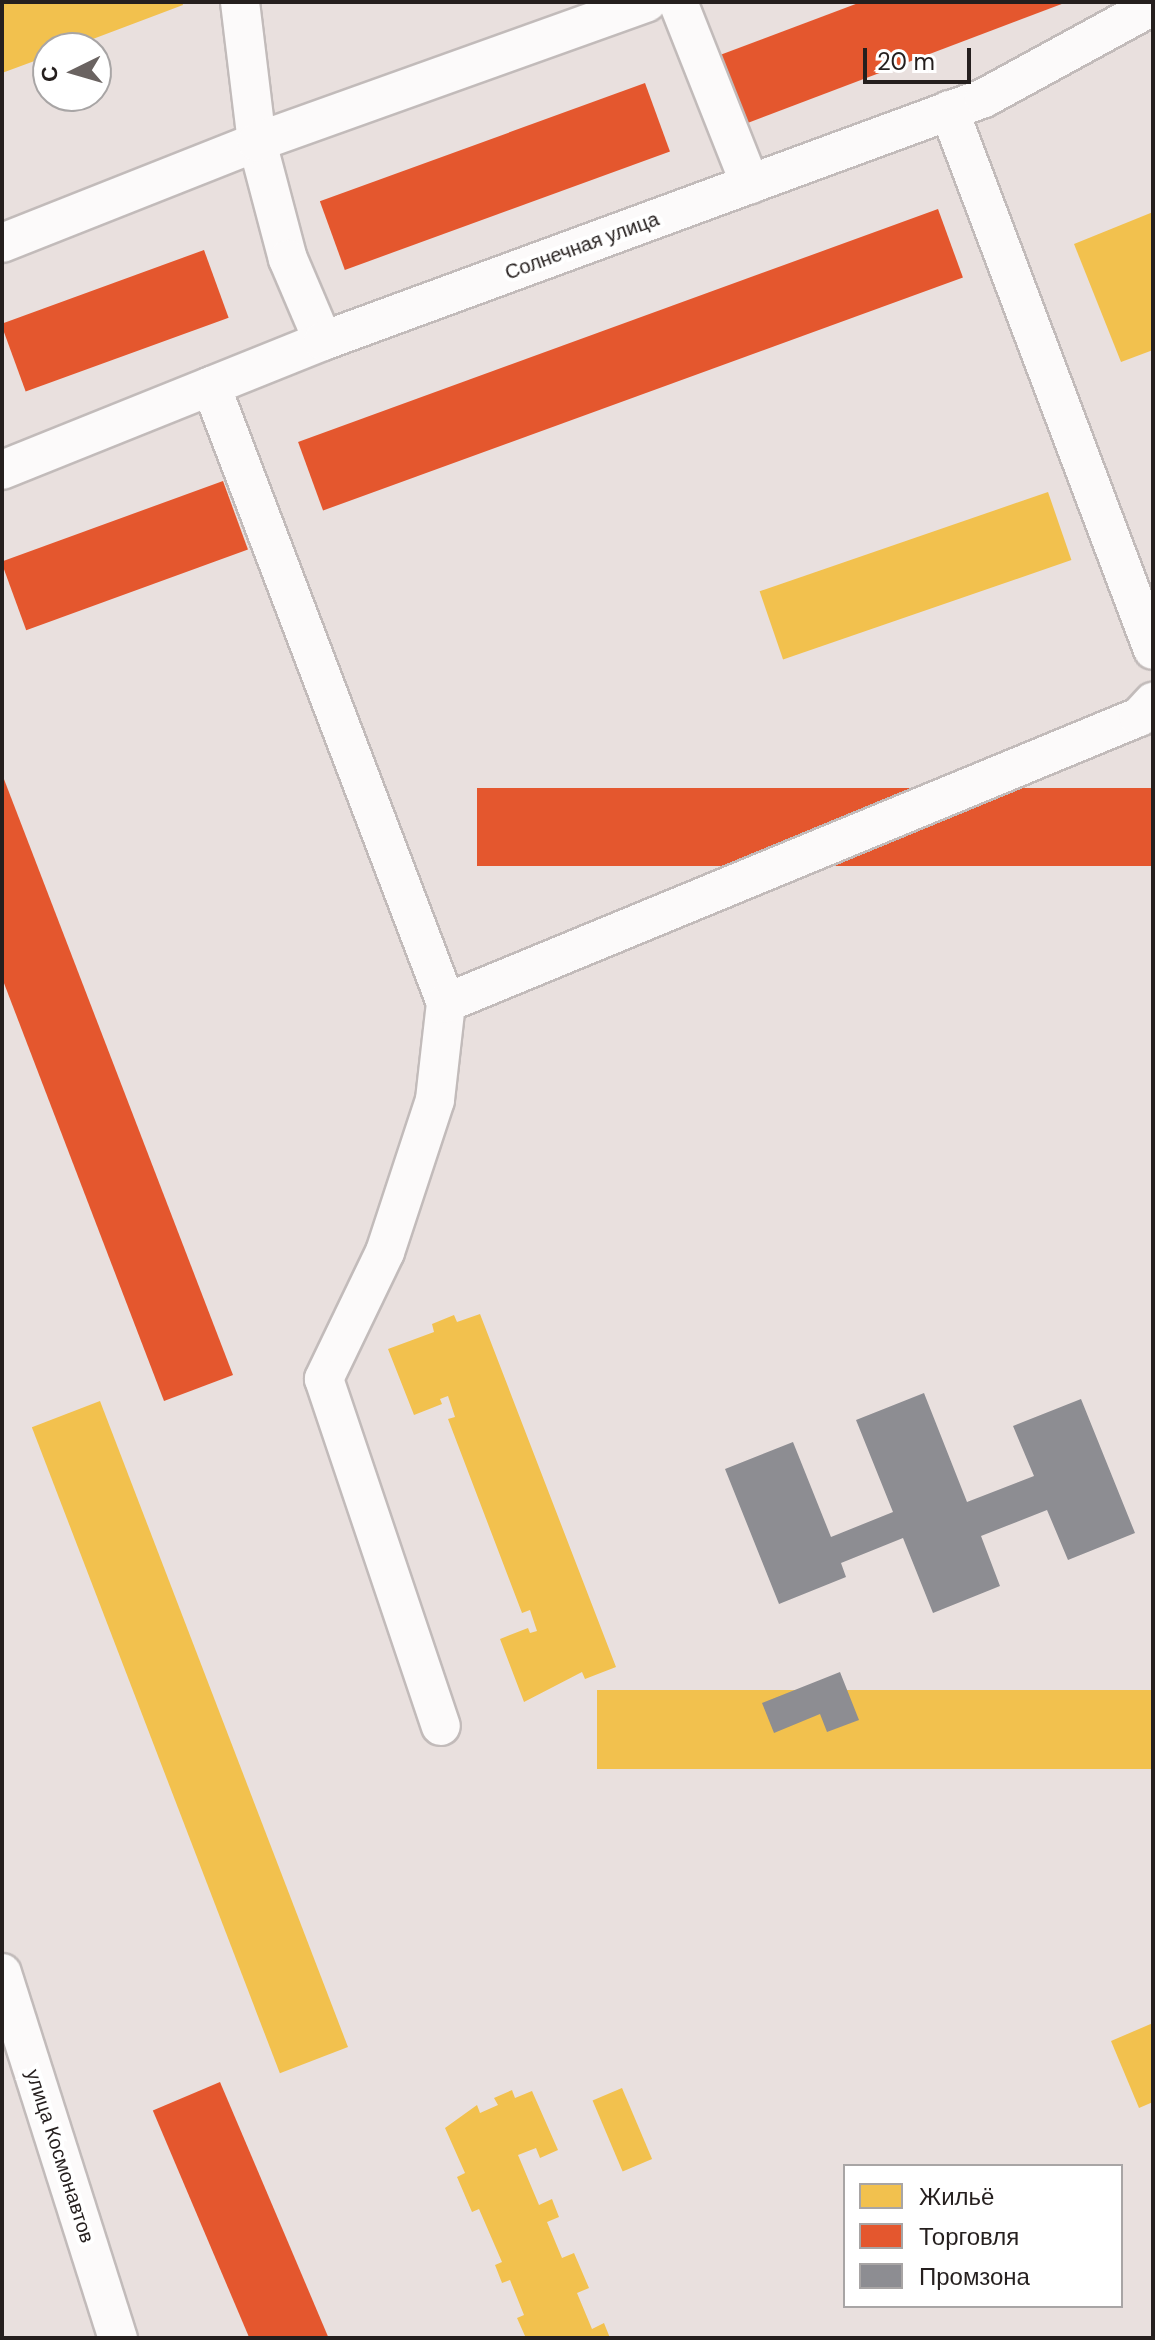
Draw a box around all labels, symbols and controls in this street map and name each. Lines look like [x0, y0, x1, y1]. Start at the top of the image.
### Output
north arrow [32, 32, 112, 112]
scale bar [867, 32, 975, 82]
text: 20 m [877, 46, 935, 77]
text: С [34, 65, 65, 83]
street label: Солнечная улица [502, 207, 662, 285]
street label: улица Космонавтов [21, 2066, 99, 2246]
legend [843, 2164, 1123, 2308]
text: Жильё [919, 2181, 994, 2212]
text: Торговля [919, 2221, 1019, 2252]
text: Промзона [919, 2261, 1030, 2292]

